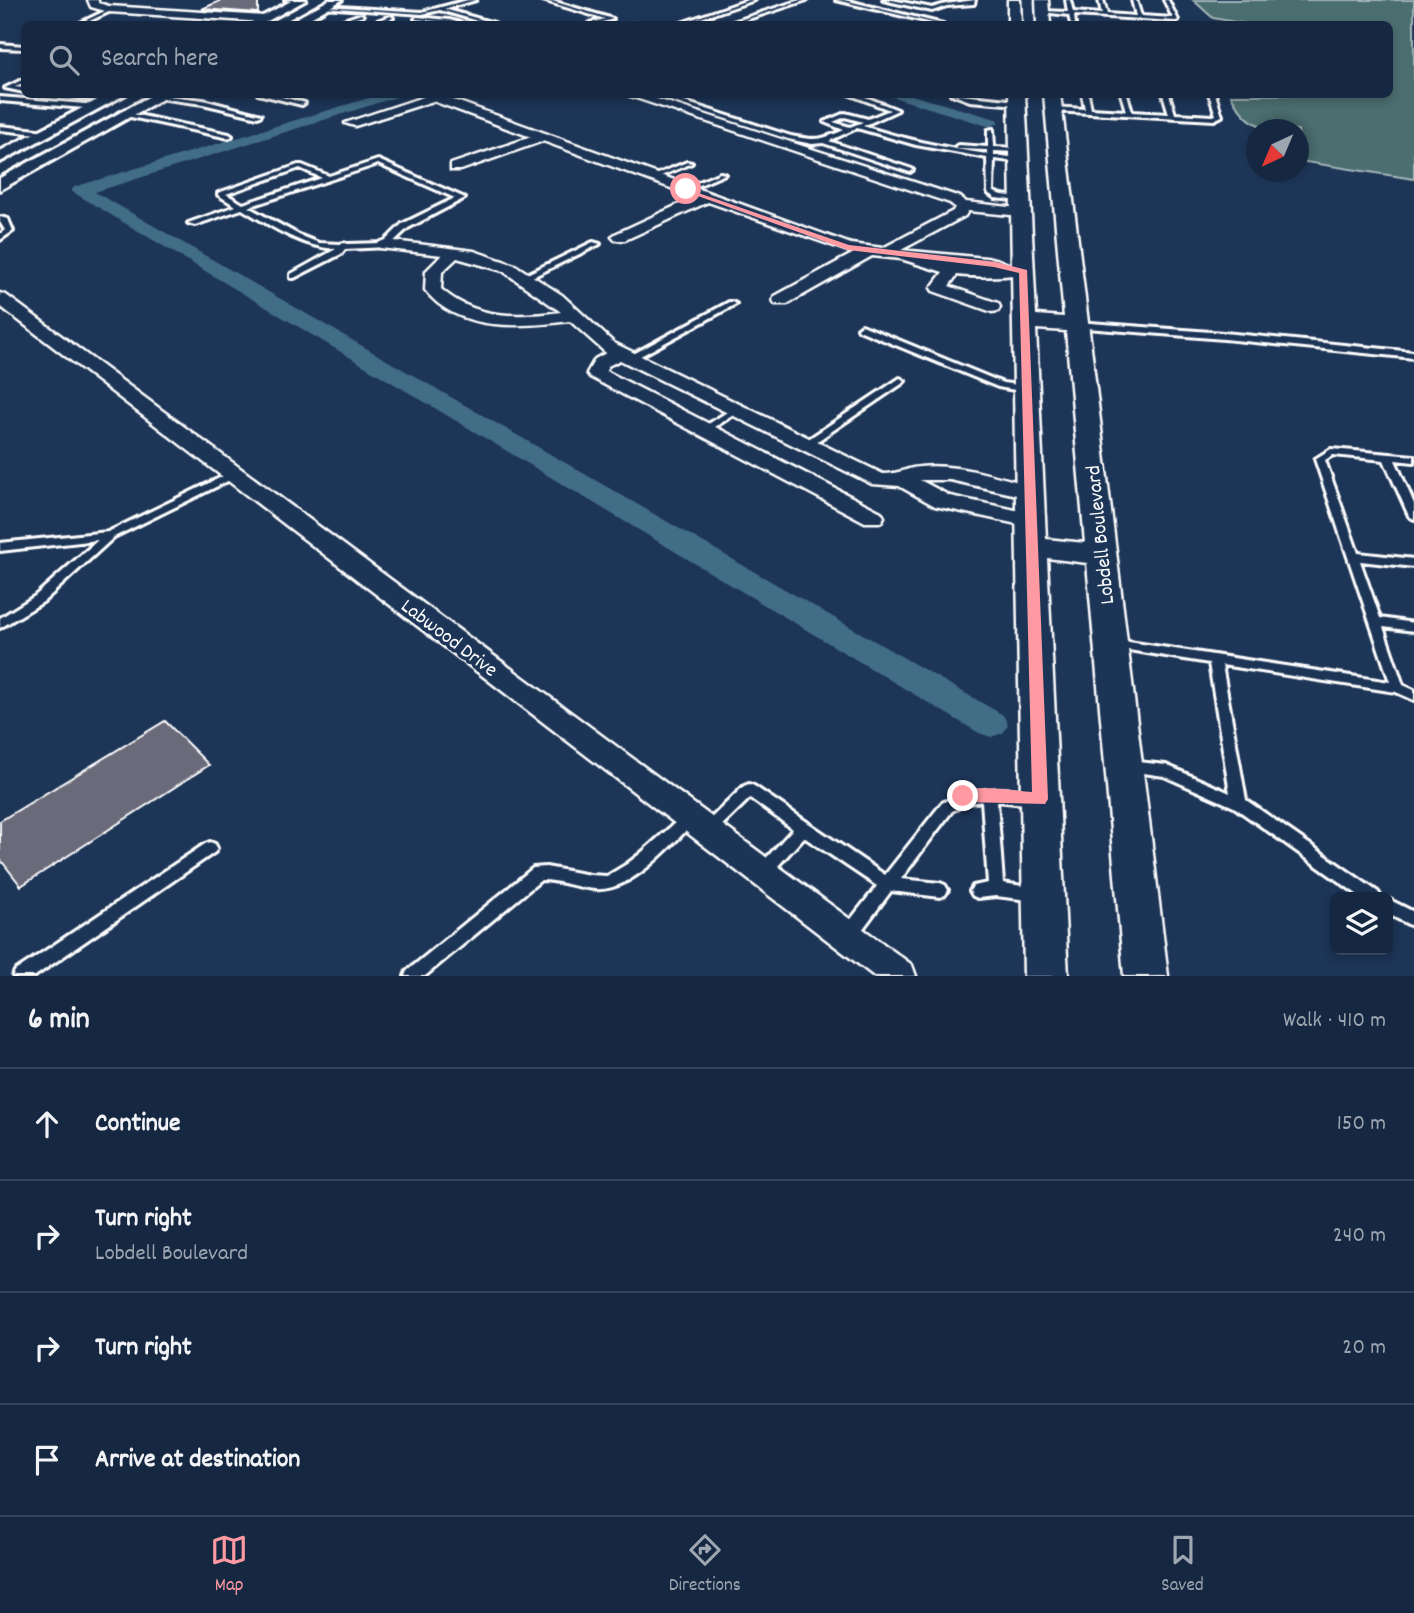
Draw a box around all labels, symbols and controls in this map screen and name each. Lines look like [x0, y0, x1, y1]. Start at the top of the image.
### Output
search box [21, 21, 1393, 98]
icon: search [45, 41, 83, 79]
text: Search here [101, 41, 219, 78]
north arrow [1246, 119, 1309, 182]
route start [670, 173, 701, 204]
street label: Lobdell Boulevard [1080, 464, 1124, 606]
street label: Labwood Drive [393, 593, 503, 686]
route end [947, 780, 978, 811]
map controls [1330, 892, 1393, 955]
button: layers [1330, 892, 1393, 955]
text: 6 min [28, 1000, 90, 1043]
text: Walk · 410 m [1283, 1005, 1386, 1038]
icon: ahead [28, 1105, 66, 1143]
text: Continue [95, 1106, 180, 1143]
text: 150 m [1337, 1108, 1386, 1141]
text: Turn right [95, 1201, 192, 1238]
icon: right [28, 1217, 66, 1255]
text: 240 m [1333, 1220, 1386, 1253]
text: Lobdell Boulevard [95, 1238, 248, 1271]
icon: right [28, 1329, 66, 1367]
text: Turn right [95, 1330, 192, 1367]
text: 20 m [1342, 1332, 1386, 1365]
icon: arrive [28, 1441, 66, 1479]
text: Arrive at destination [95, 1442, 300, 1479]
tab: Map [210, 1531, 248, 1600]
tab: Directions [669, 1531, 741, 1600]
tab: Saved [1161, 1531, 1204, 1600]

